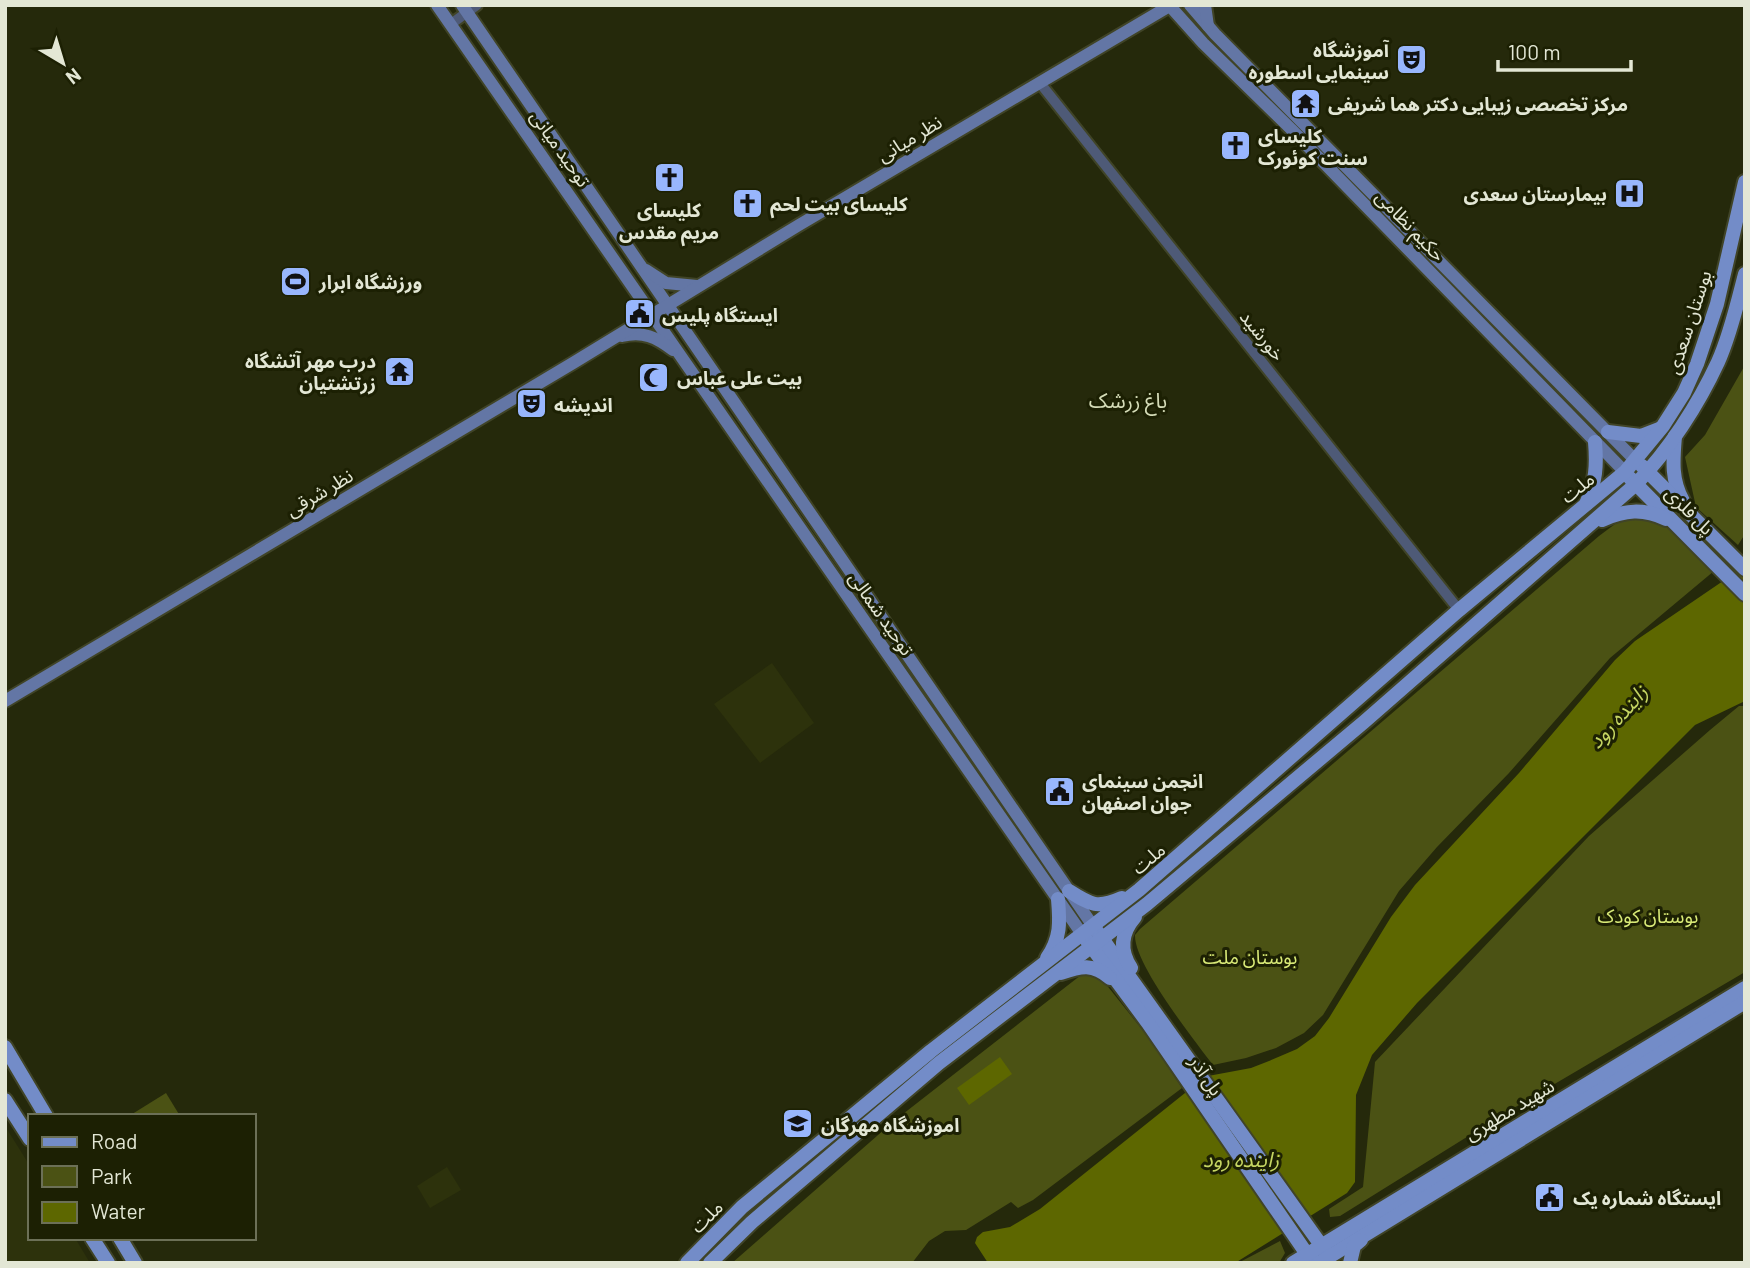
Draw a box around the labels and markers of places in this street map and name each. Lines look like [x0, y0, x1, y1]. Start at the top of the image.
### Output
place label: آموزشگاه سینمایی اسطوره [1249, 38, 1390, 84]
theatre icon: آموزشگاه سینمایی اسطوره [1395, 43, 1429, 77]
temple icon: مرکز تخصصی زیبایی دکتر هما شریفی [1288, 86, 1322, 120]
place label: مرکز تخصصی زیبایی دکتر هما شریفی [1328, 92, 1628, 116]
place label: کلیسای سنت کوئورک [1258, 124, 1368, 170]
church icon: کلیسای سنت کوئورک [1218, 129, 1252, 163]
church icon: کلیسای مریم مقدس [652, 161, 686, 195]
hospital icon: بیمارستان سعدی [1613, 176, 1647, 210]
place label: بیمارستان سعدی [1463, 182, 1607, 206]
church icon: کلیسای بیت لحم [730, 186, 764, 220]
place label: کلیسای بیت لحم [770, 192, 908, 219]
place label: کلیسای مریم مقدس [619, 198, 719, 247]
sports icon: ورزشگاه ابرار [279, 264, 313, 298]
place label: ورزشگاه ابرار [318, 270, 422, 294]
public building icon: ایستگاه پلیس [622, 297, 656, 331]
place label: ایستگاه پلیس [662, 303, 778, 327]
place label: درب مهر آتشگاه زرتشتیان [245, 349, 376, 395]
temple icon: درب مهر آتشگاه زرتشتیان [382, 354, 416, 388]
mosque icon: بیت علی عباس [637, 360, 671, 394]
place label: بیت علی عباس [677, 366, 802, 389]
theatre icon: اندیشه [514, 387, 548, 421]
place label: اندیشه [554, 393, 613, 416]
place label: انجمن سینمای جوان اصفهان [1082, 769, 1203, 814]
public building icon: انجمن سینمای جوان اصفهان [1042, 774, 1076, 808]
school or university icon: اموزشگاه مهرگان [781, 1107, 815, 1141]
place label: اموزشگاه مهرگان [821, 1113, 959, 1137]
public building icon: ایستگاه شماره یک [1533, 1180, 1567, 1214]
place label: ایستگاه شماره یک [1573, 1186, 1721, 1210]

